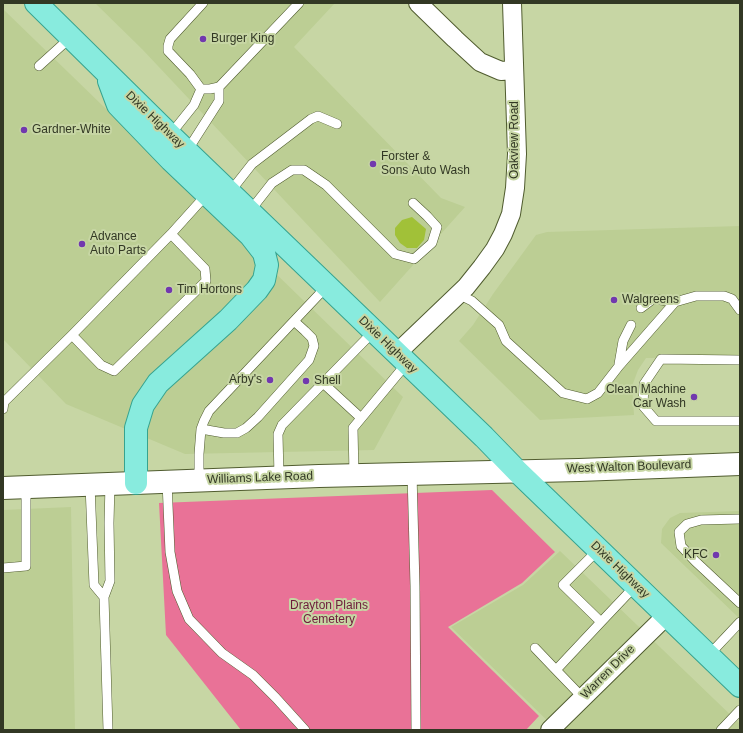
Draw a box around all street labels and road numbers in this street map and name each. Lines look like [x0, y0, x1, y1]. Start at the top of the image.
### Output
street label: Dixie Highway [123, 88, 187, 152]
street label: Oakview Road [508, 101, 522, 179]
street label: Dixie Highway [356, 313, 420, 377]
street label: West Walton Boulevard [566, 458, 692, 476]
street label: Williams Lake Road [207, 469, 313, 487]
street label: Dixie Highway [588, 538, 652, 602]
street label: Warren Drive [578, 642, 638, 702]

